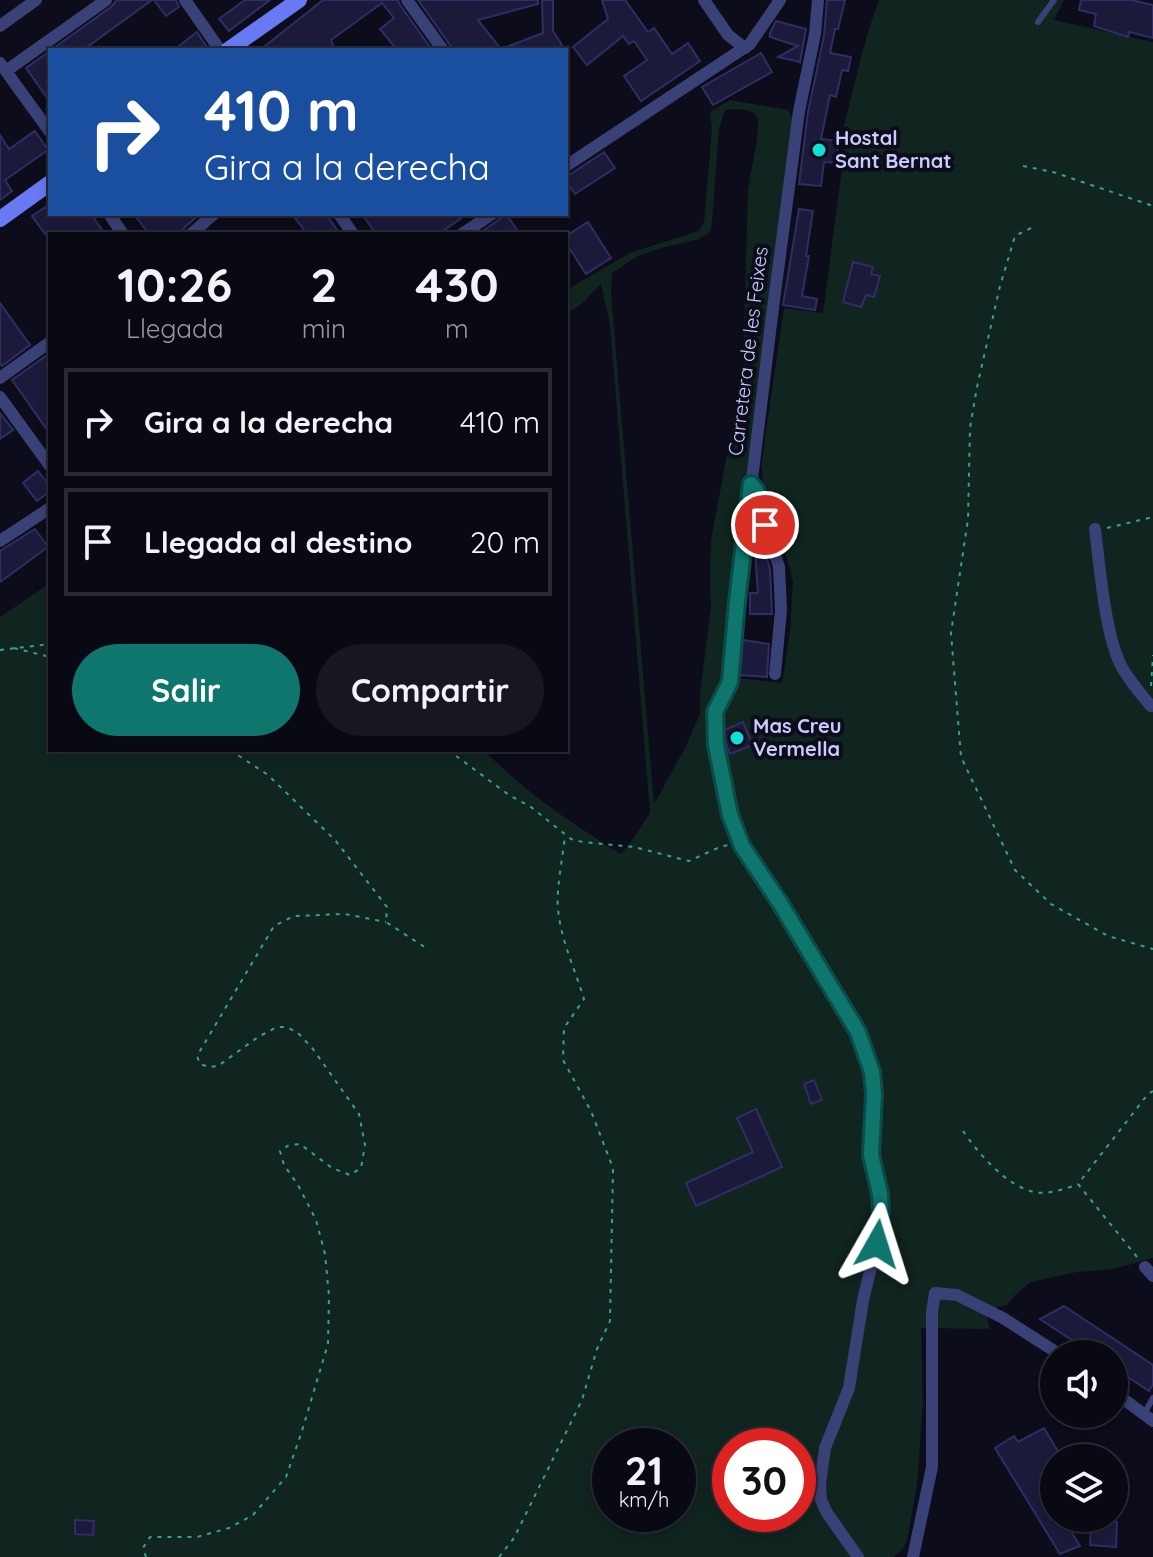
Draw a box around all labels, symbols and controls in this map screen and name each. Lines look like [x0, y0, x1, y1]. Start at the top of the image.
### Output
text: 410 m [204, 75, 359, 145]
icon: right [72, 80, 176, 184]
place label: Hostal Sant Bernat [835, 125, 951, 173]
marker: Hostal Sant Bernat [810, 141, 828, 159]
text: Gira a la derecha [204, 144, 490, 189]
street label: Carretera de les Feixes [722, 245, 773, 457]
text: 10:26 [117, 254, 232, 314]
text: 2 [310, 254, 337, 314]
text: 430 [415, 254, 499, 314]
text: Llegada [126, 312, 224, 345]
text: min [302, 312, 346, 345]
text: m [445, 312, 469, 345]
icon: right [76, 400, 120, 444]
text: Gira a la derecha [144, 403, 393, 441]
text: 410 m [460, 403, 540, 441]
pin [731, 491, 799, 559]
icon: arrive [743, 503, 787, 547]
icon: arrive [76, 520, 120, 564]
text: Llegada al destino [144, 523, 412, 561]
text: 20 m [470, 523, 540, 561]
button: Salir [72, 644, 300, 736]
button: Compartir [316, 644, 544, 736]
place label: Mas Creu Vermella [753, 713, 842, 761]
marker: Mas Creu Vermella [728, 729, 746, 747]
position arrow [835, 1202, 919, 1286]
map controls [1040, 1340, 1128, 1532]
button: sound [1040, 1340, 1128, 1428]
speed limit sign: 30 [712, 1428, 816, 1532]
button: layers [1040, 1444, 1128, 1532]
text: 21 [625, 1445, 663, 1495]
text: km/h [619, 1487, 669, 1512]

